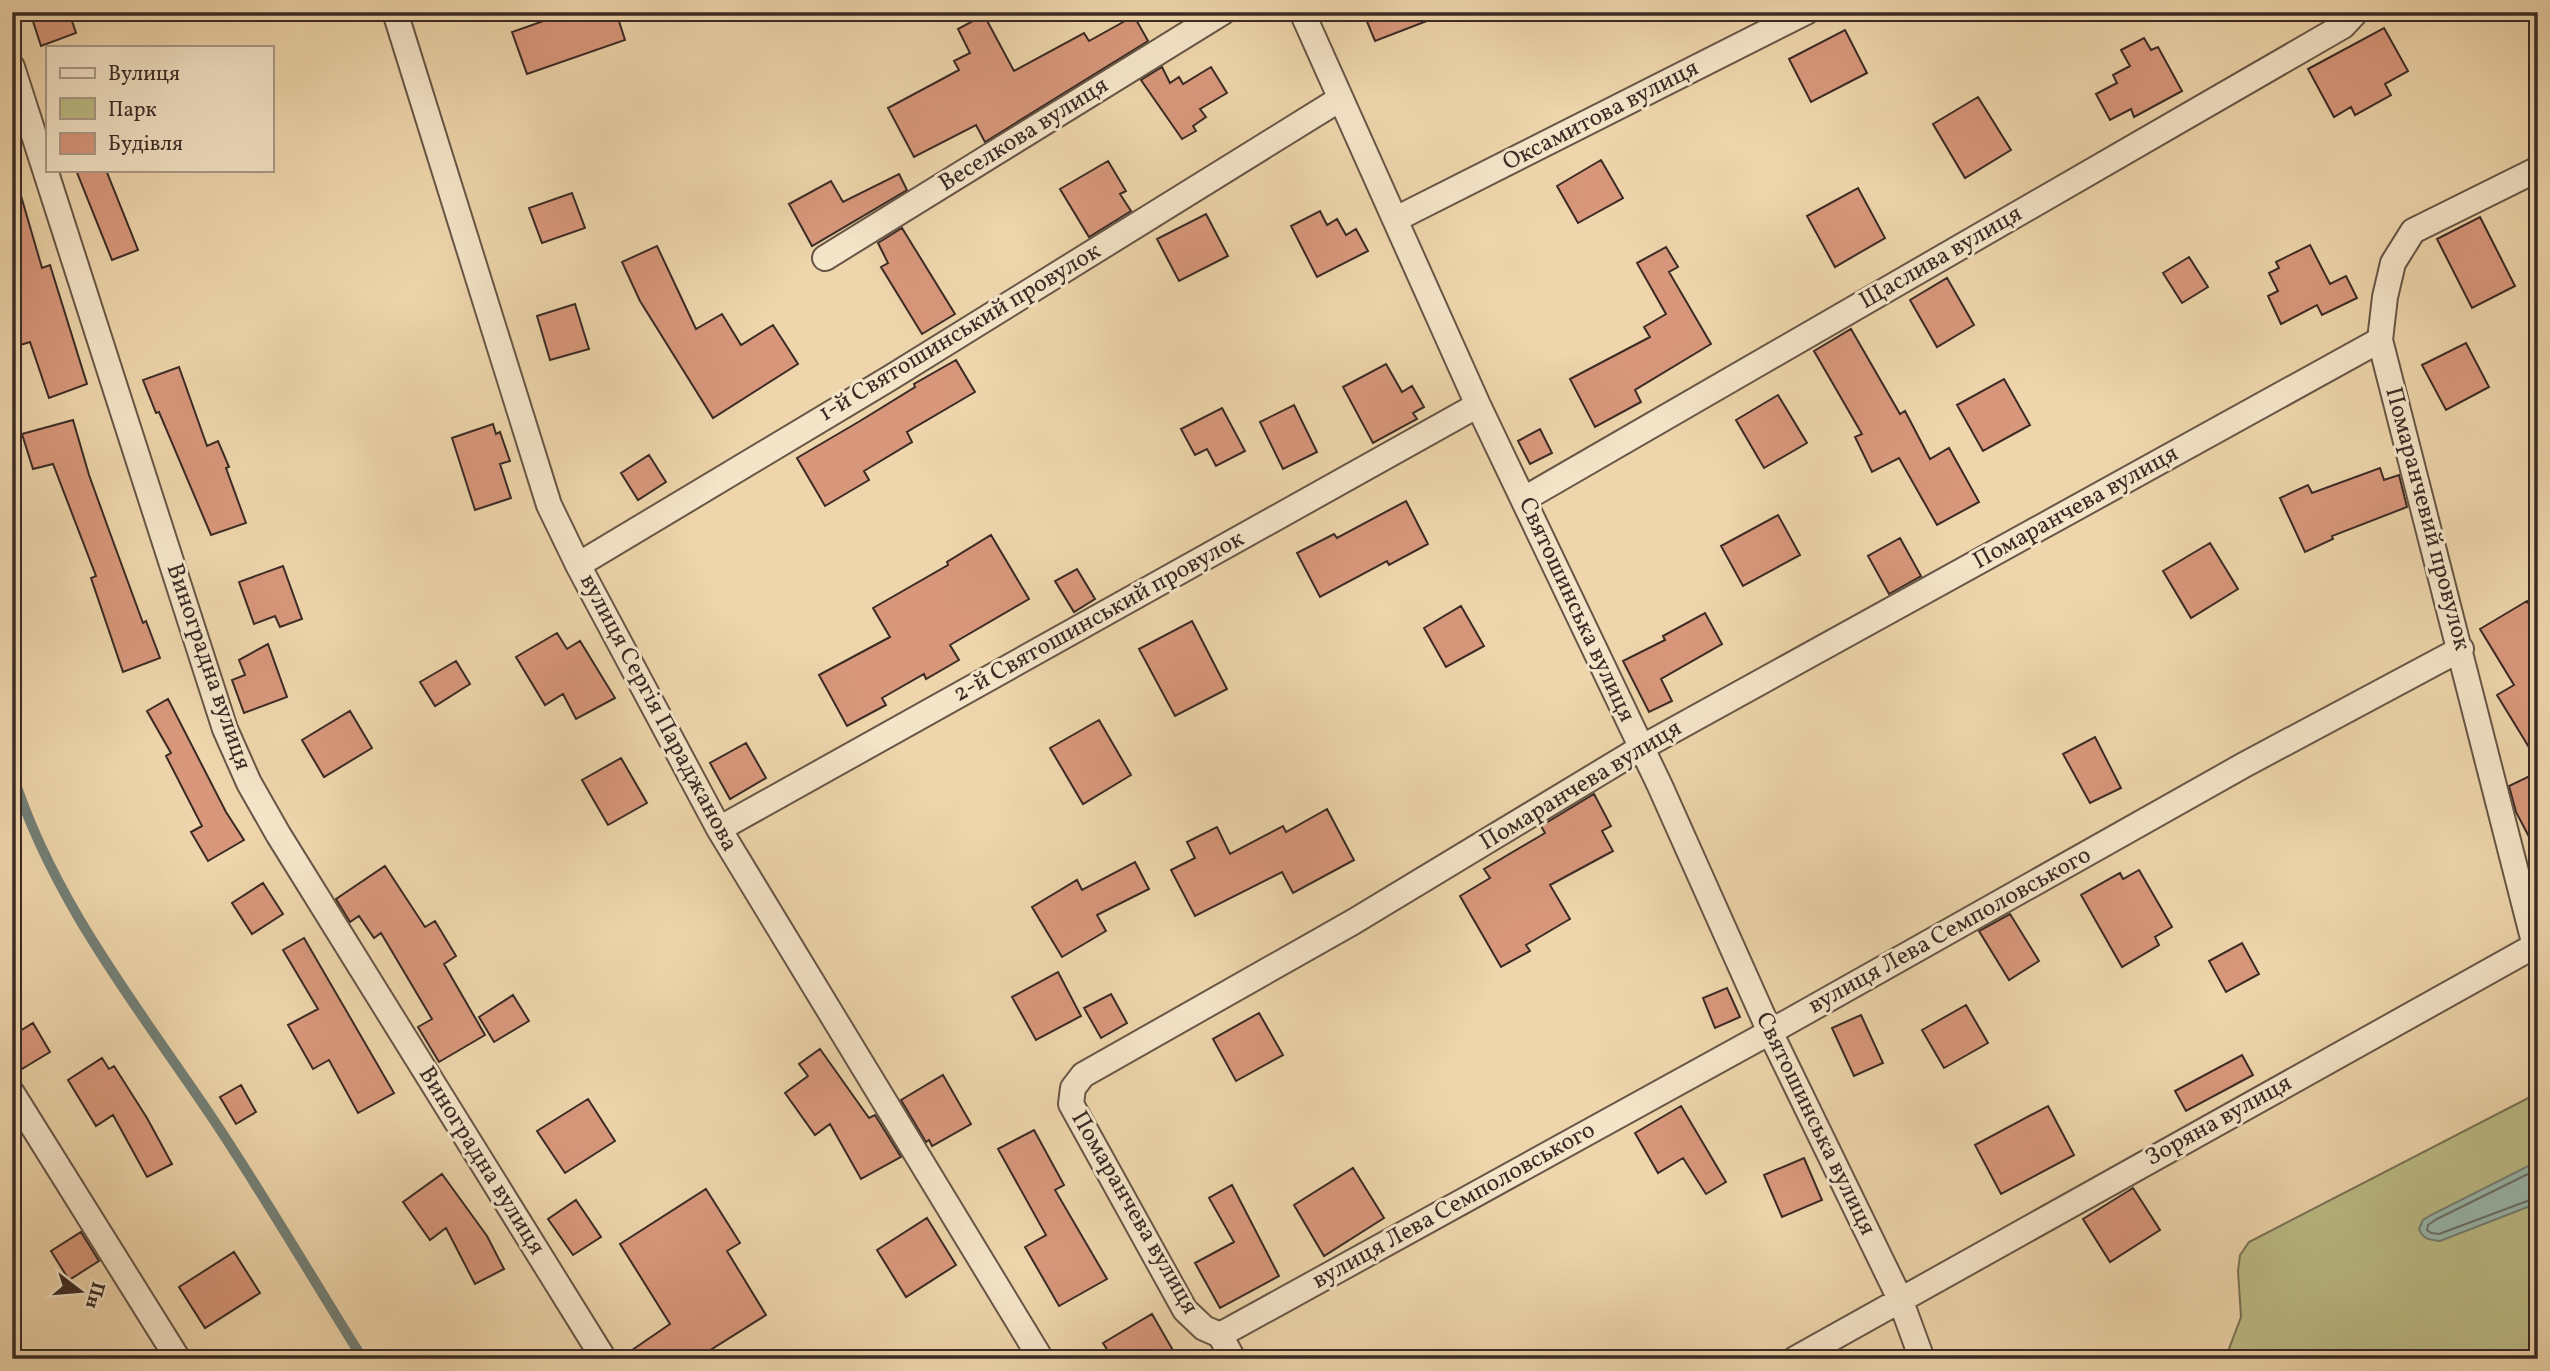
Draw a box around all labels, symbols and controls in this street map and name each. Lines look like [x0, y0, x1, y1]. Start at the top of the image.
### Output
legend [46, 46, 273, 172]
street label: Оксамитова вулиця [1497, 52, 1705, 180]
text: Вулиця [108, 60, 180, 89]
street label: Веселкова вулиця [933, 69, 1115, 201]
text: Парк [108, 96, 157, 125]
text: Будівля [108, 130, 183, 159]
street label: Щаслива вулиця [1853, 197, 2029, 319]
street label: 1-й Святошинський провулок [812, 235, 1108, 431]
street label: Помаранчевий провулок [2375, 384, 2479, 655]
street label: Помаранчева вулиця [1967, 437, 2185, 579]
street label: Святошинська вулиця [1509, 492, 1643, 728]
street label: 2-й Святошинський провулок [947, 522, 1251, 711]
street label: Виноградна вулиця [157, 559, 259, 775]
street label: вулиця Сергія Параджанова [570, 568, 746, 858]
street label: Помаранчева вулиця [1474, 712, 1688, 860]
street label: вулиця Лева Семполовського [1802, 839, 2098, 1023]
street label: Святошинська вулиця [1746, 1007, 1884, 1241]
street label: Виноградна вулиця [409, 1060, 553, 1262]
street label: Зоряна вулиця [2140, 1067, 2298, 1175]
street label: Помаранчева вулиця [1062, 1105, 1206, 1321]
street label: вулиця Лева Семполовського [1306, 1114, 1602, 1298]
north arrow [46, 1256, 116, 1326]
text: Пн [78, 1279, 111, 1312]

